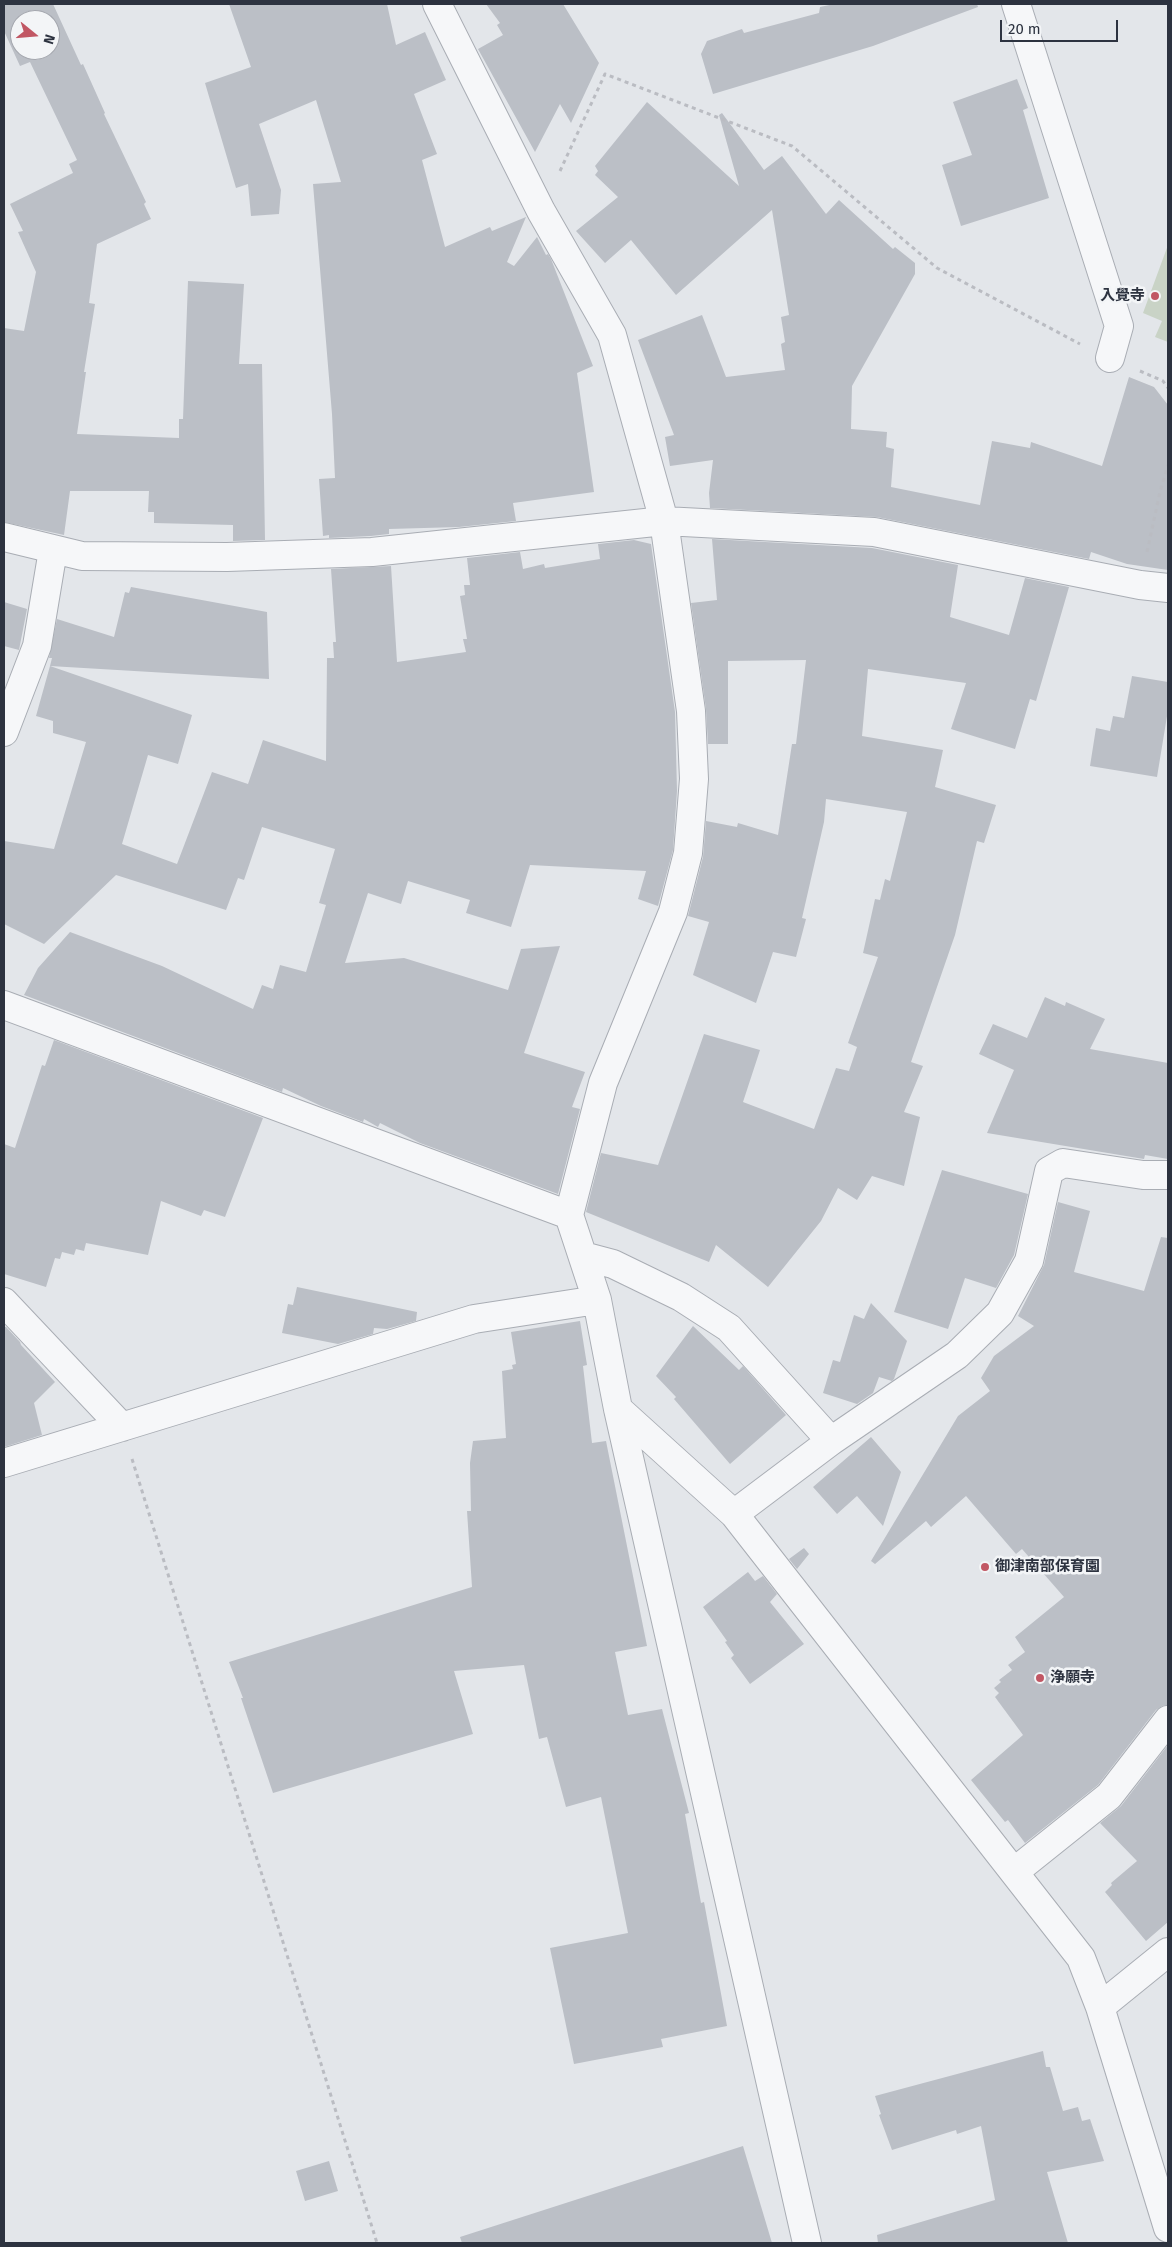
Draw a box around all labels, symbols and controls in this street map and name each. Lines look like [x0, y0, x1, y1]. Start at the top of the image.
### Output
north arrow [10, 10, 60, 60]
scale bar [1002, 10, 1120, 42]
text: 20 m [1008, 20, 1041, 38]
text: N [39, 32, 58, 46]
place label: 入覺寺 [1100, 287, 1145, 305]
marker: 入覺寺 [1149, 290, 1161, 302]
place label: 御津南部保育園 [995, 1558, 1100, 1576]
marker: 御津南部保育園 [979, 1561, 991, 1573]
place label: 浄願寺 [1050, 1669, 1095, 1687]
marker: 浄願寺 [1034, 1672, 1046, 1684]

